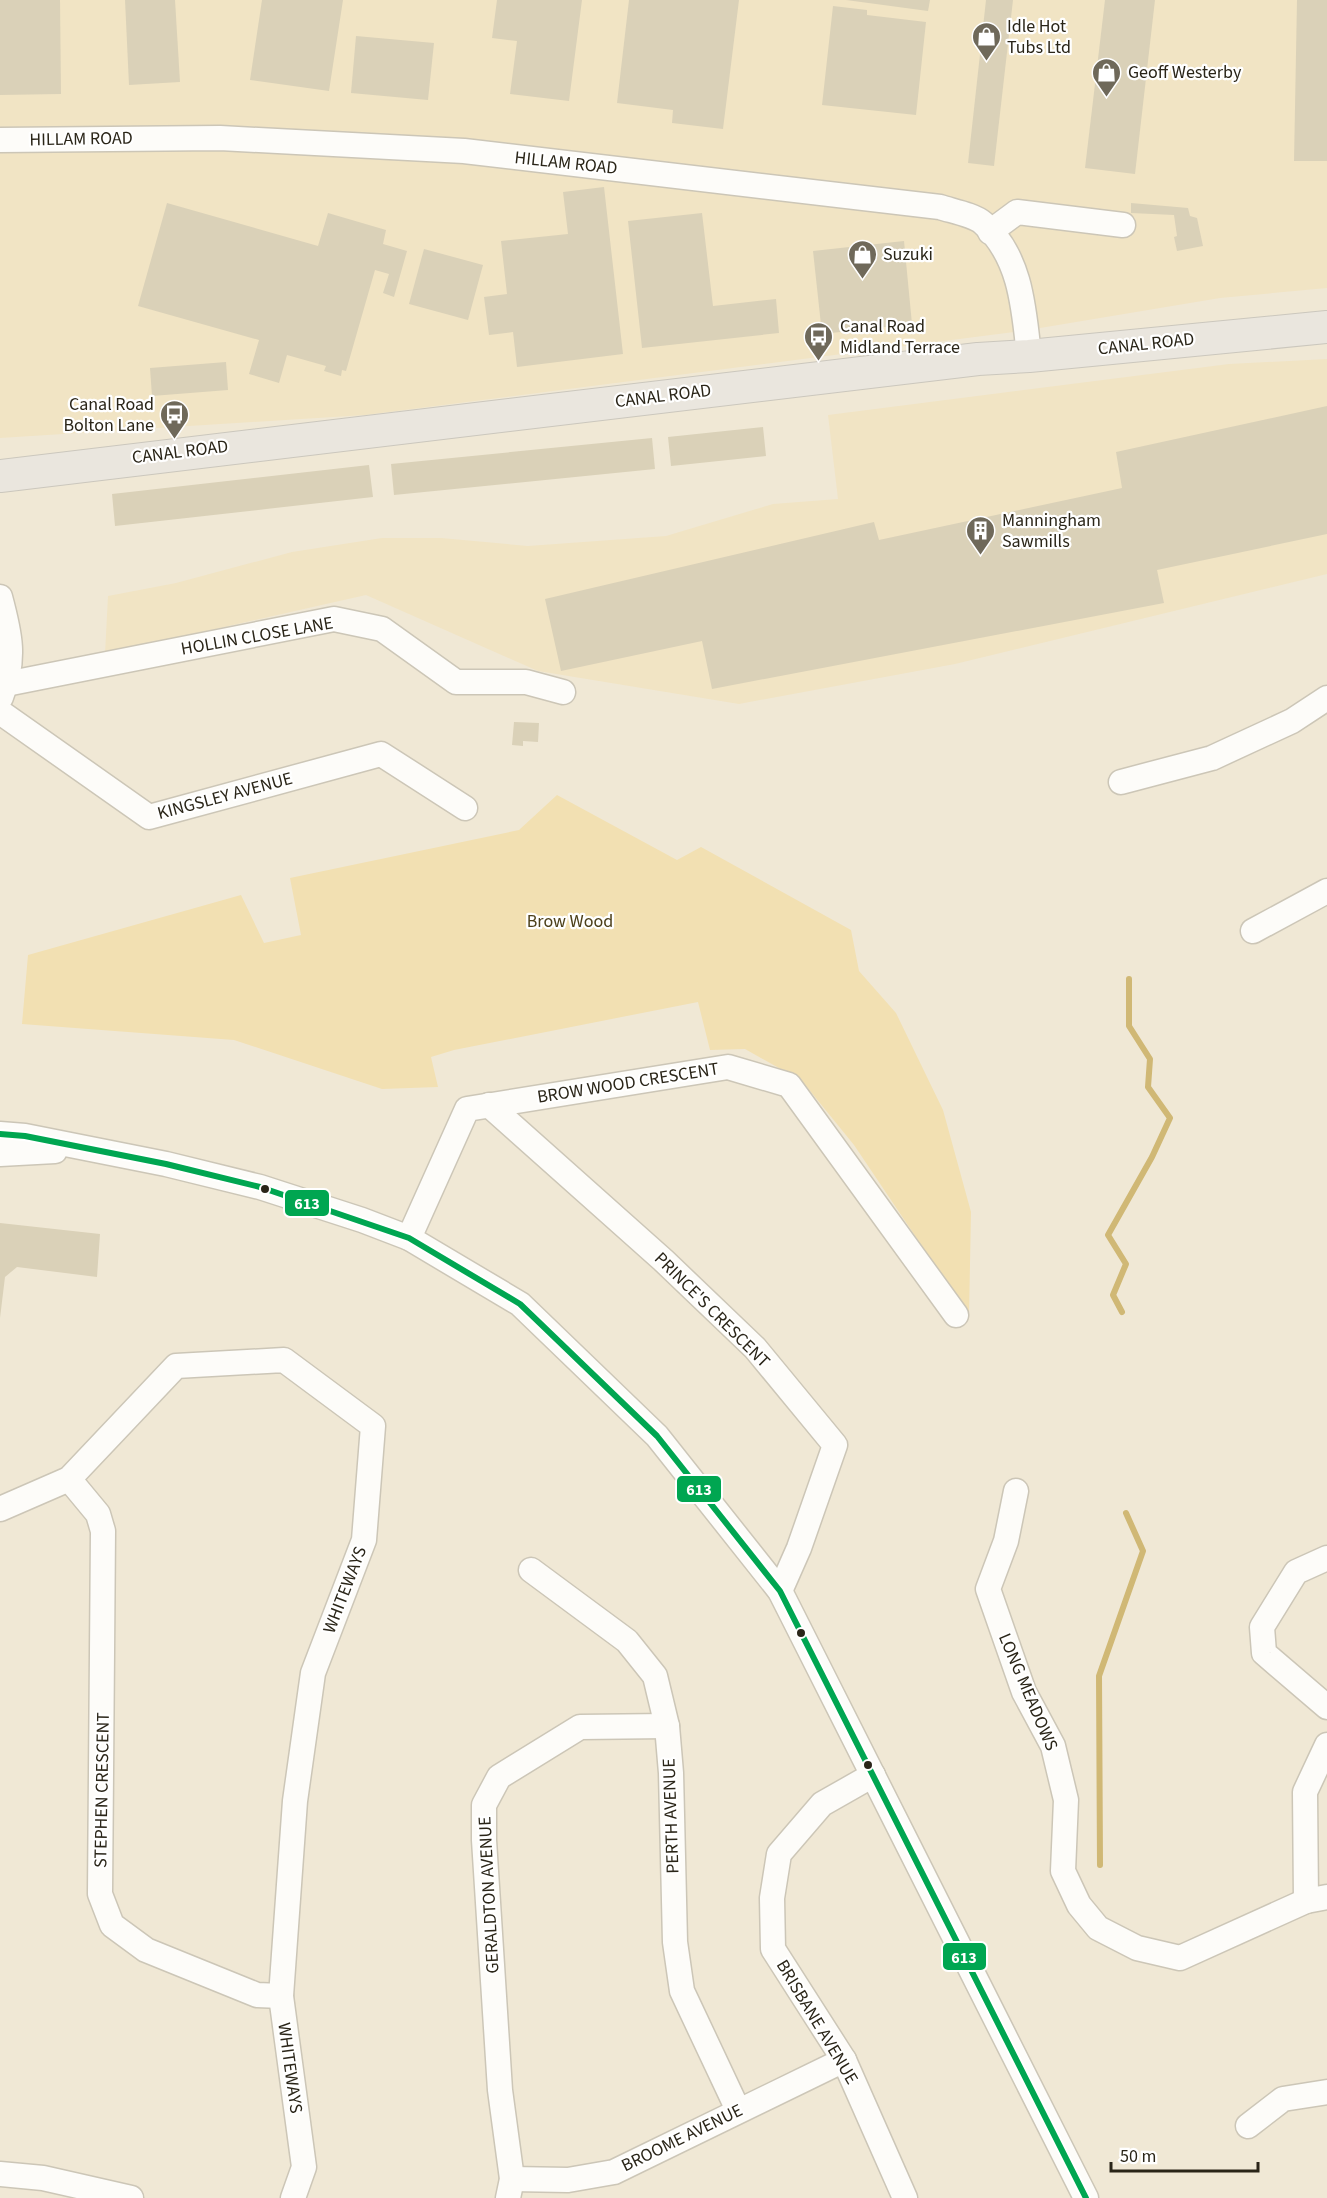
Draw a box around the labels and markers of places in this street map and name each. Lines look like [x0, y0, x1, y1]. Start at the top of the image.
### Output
place label: Idle Hot Tubs Ltd [1007, 14, 1071, 60]
shop icon: Idle Hot Tubs Ltd [970, 20, 1002, 62]
shop icon: Geoff Westerby [1091, 56, 1123, 98]
place label: Geoff Westerby [1128, 60, 1242, 85]
shop icon: Suzuki [846, 238, 878, 280]
place label: Suzuki [883, 242, 933, 267]
place label: Canal Road Midland Terrace [840, 314, 960, 360]
bus stop icon: Canal Road Midland Terrace [803, 320, 835, 362]
place label: Canal Road Bolton Lane [63, 392, 154, 438]
bus stop icon: Canal Road Bolton Lane [159, 398, 191, 440]
place label: Manningham Sawmills [1002, 508, 1101, 554]
building icon: Manningham Sawmills [965, 514, 997, 556]
unlabelled marker [259, 1183, 271, 1195]
unlabelled marker [795, 1627, 807, 1639]
unlabelled marker [862, 1759, 874, 1771]

